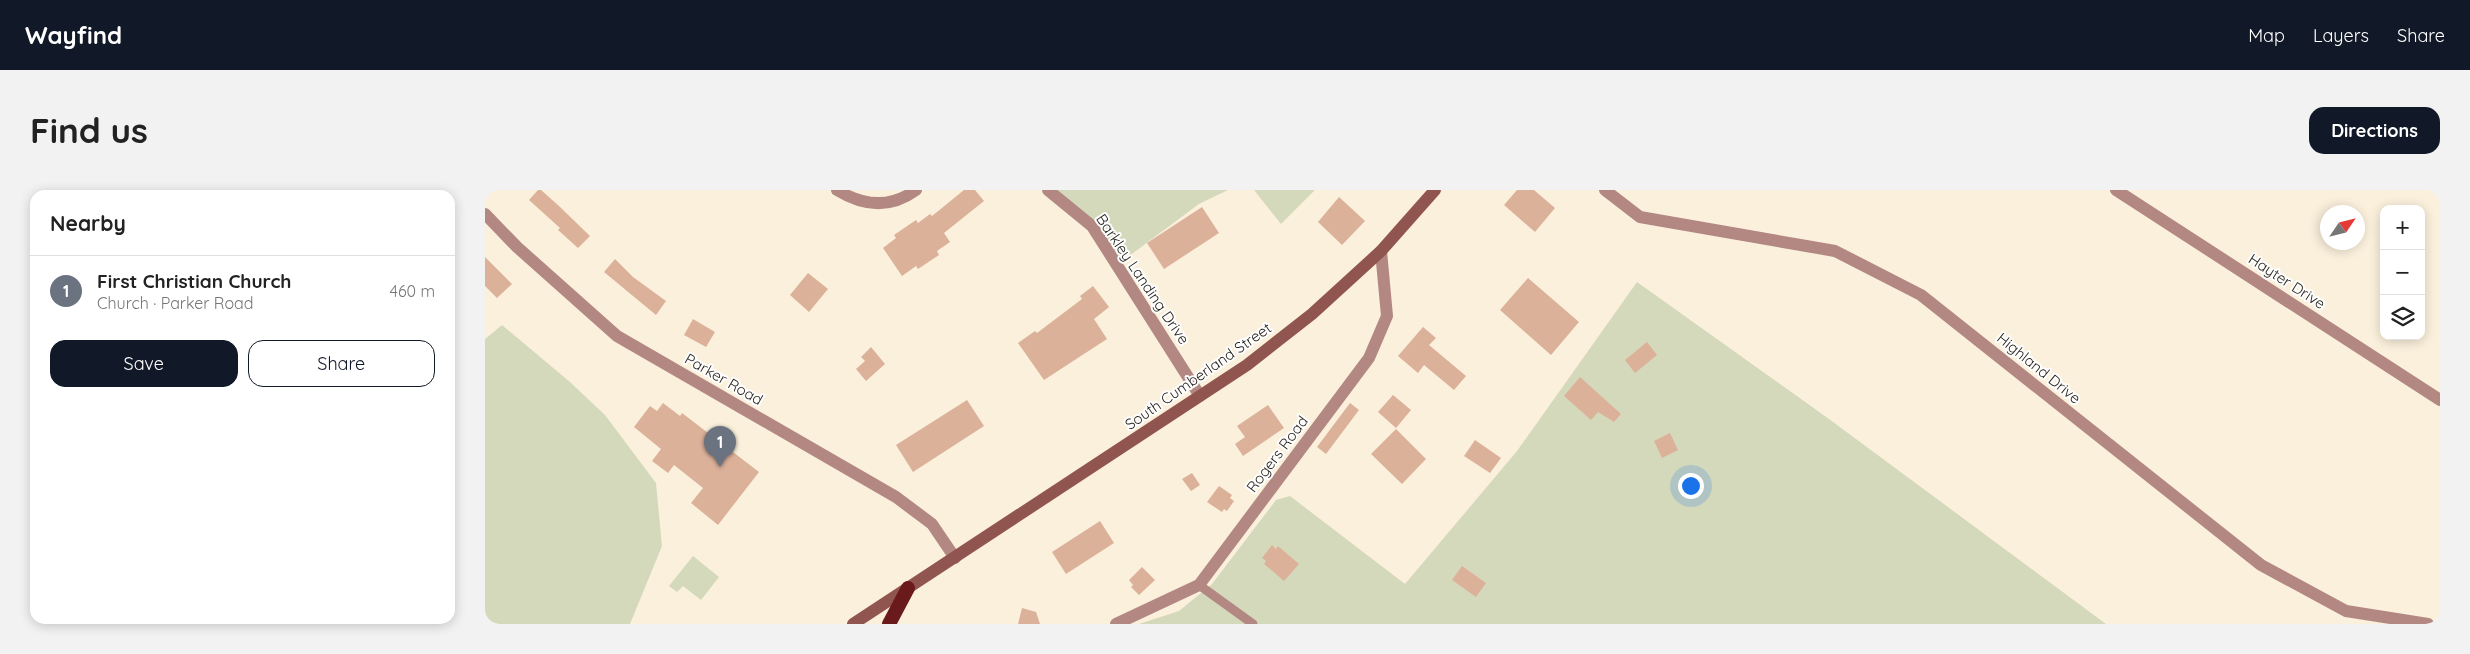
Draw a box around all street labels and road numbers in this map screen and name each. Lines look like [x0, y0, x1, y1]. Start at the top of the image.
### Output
street label: Barkley Landing Drive [1092, 210, 1194, 348]
street label: Hayter Drive [2245, 249, 2329, 313]
street label: South Cumberland Street [1121, 318, 1275, 434]
street label: Highland Drive [1993, 328, 2085, 408]
street label: Parker Road [682, 349, 766, 409]
street label: Rogers Road [1242, 412, 1312, 496]

